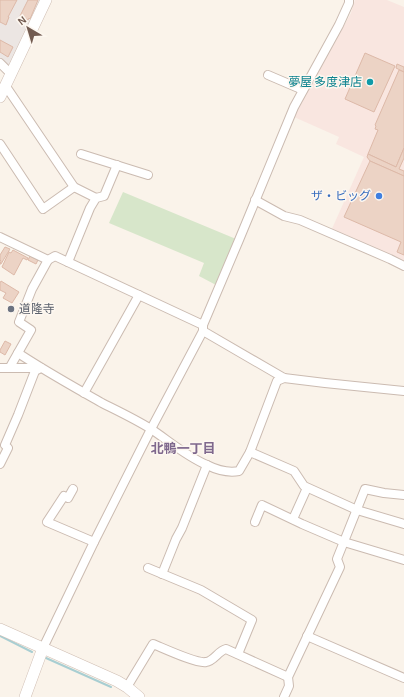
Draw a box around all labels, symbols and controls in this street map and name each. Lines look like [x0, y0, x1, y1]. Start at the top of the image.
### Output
north arrow [8, 8, 48, 48]
text: N [16, 14, 29, 27]
place label: 夢屋 多度津店 [288, 75, 362, 88]
marker: 夢屋 多度津店 [365, 77, 375, 87]
place label: ザ・ビッグ [311, 189, 371, 202]
marker: ザ・ビッグ [374, 191, 384, 201]
place label: 道隆寺 [19, 302, 55, 315]
marker: 道隆寺 [6, 304, 16, 314]
district label: 北鴨一丁目 [150, 441, 216, 456]

